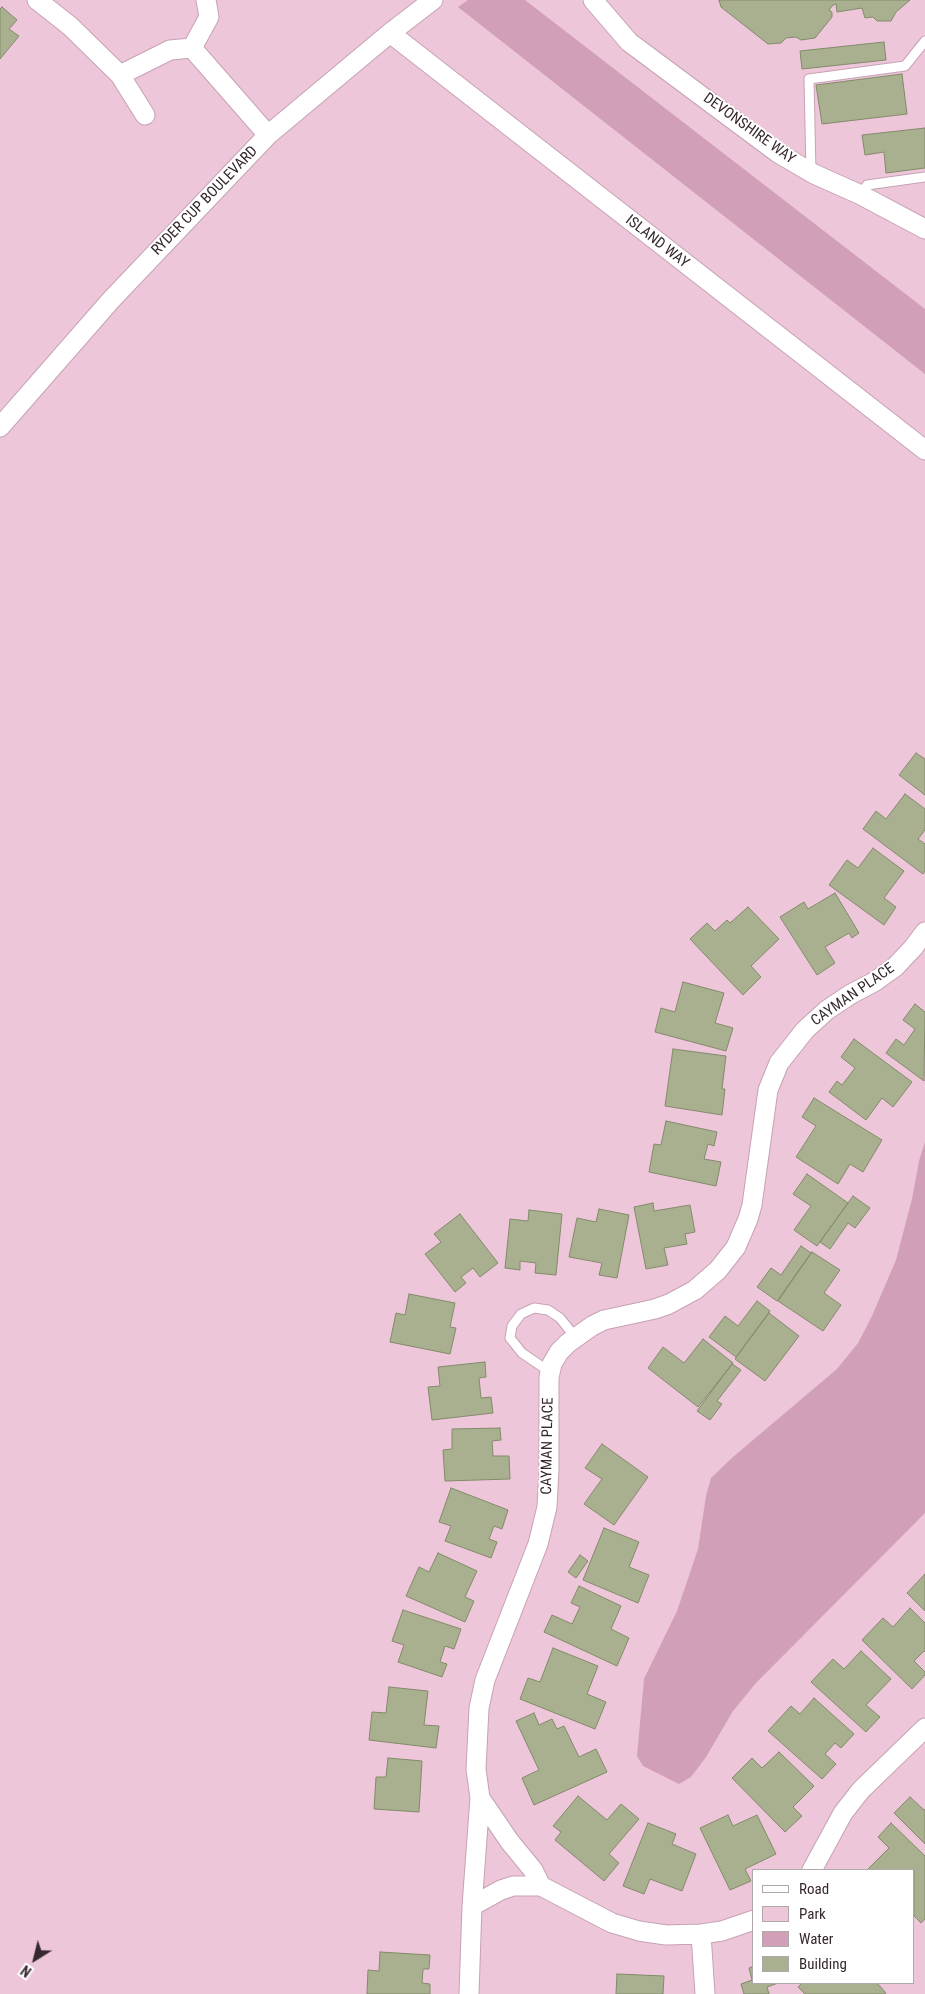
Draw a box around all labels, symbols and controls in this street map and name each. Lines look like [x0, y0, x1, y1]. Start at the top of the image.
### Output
street label: DEVONSHIRE WAY [700, 90, 798, 168]
street label: RYDER CUP BOULEVARD [148, 143, 262, 259]
street label: ISLAND WAY [622, 212, 692, 272]
street label: CAYMAN PLACE [808, 960, 898, 1030]
street label: CAYMAN PLACE [538, 1397, 558, 1495]
legend [752, 1869, 915, 1984]
text: Road [799, 1880, 829, 1898]
text: Park [799, 1905, 826, 1923]
text: Water [799, 1930, 833, 1948]
north arrow [10, 1934, 60, 1984]
text: Building [799, 1955, 847, 1973]
text: N [18, 1962, 34, 1980]

